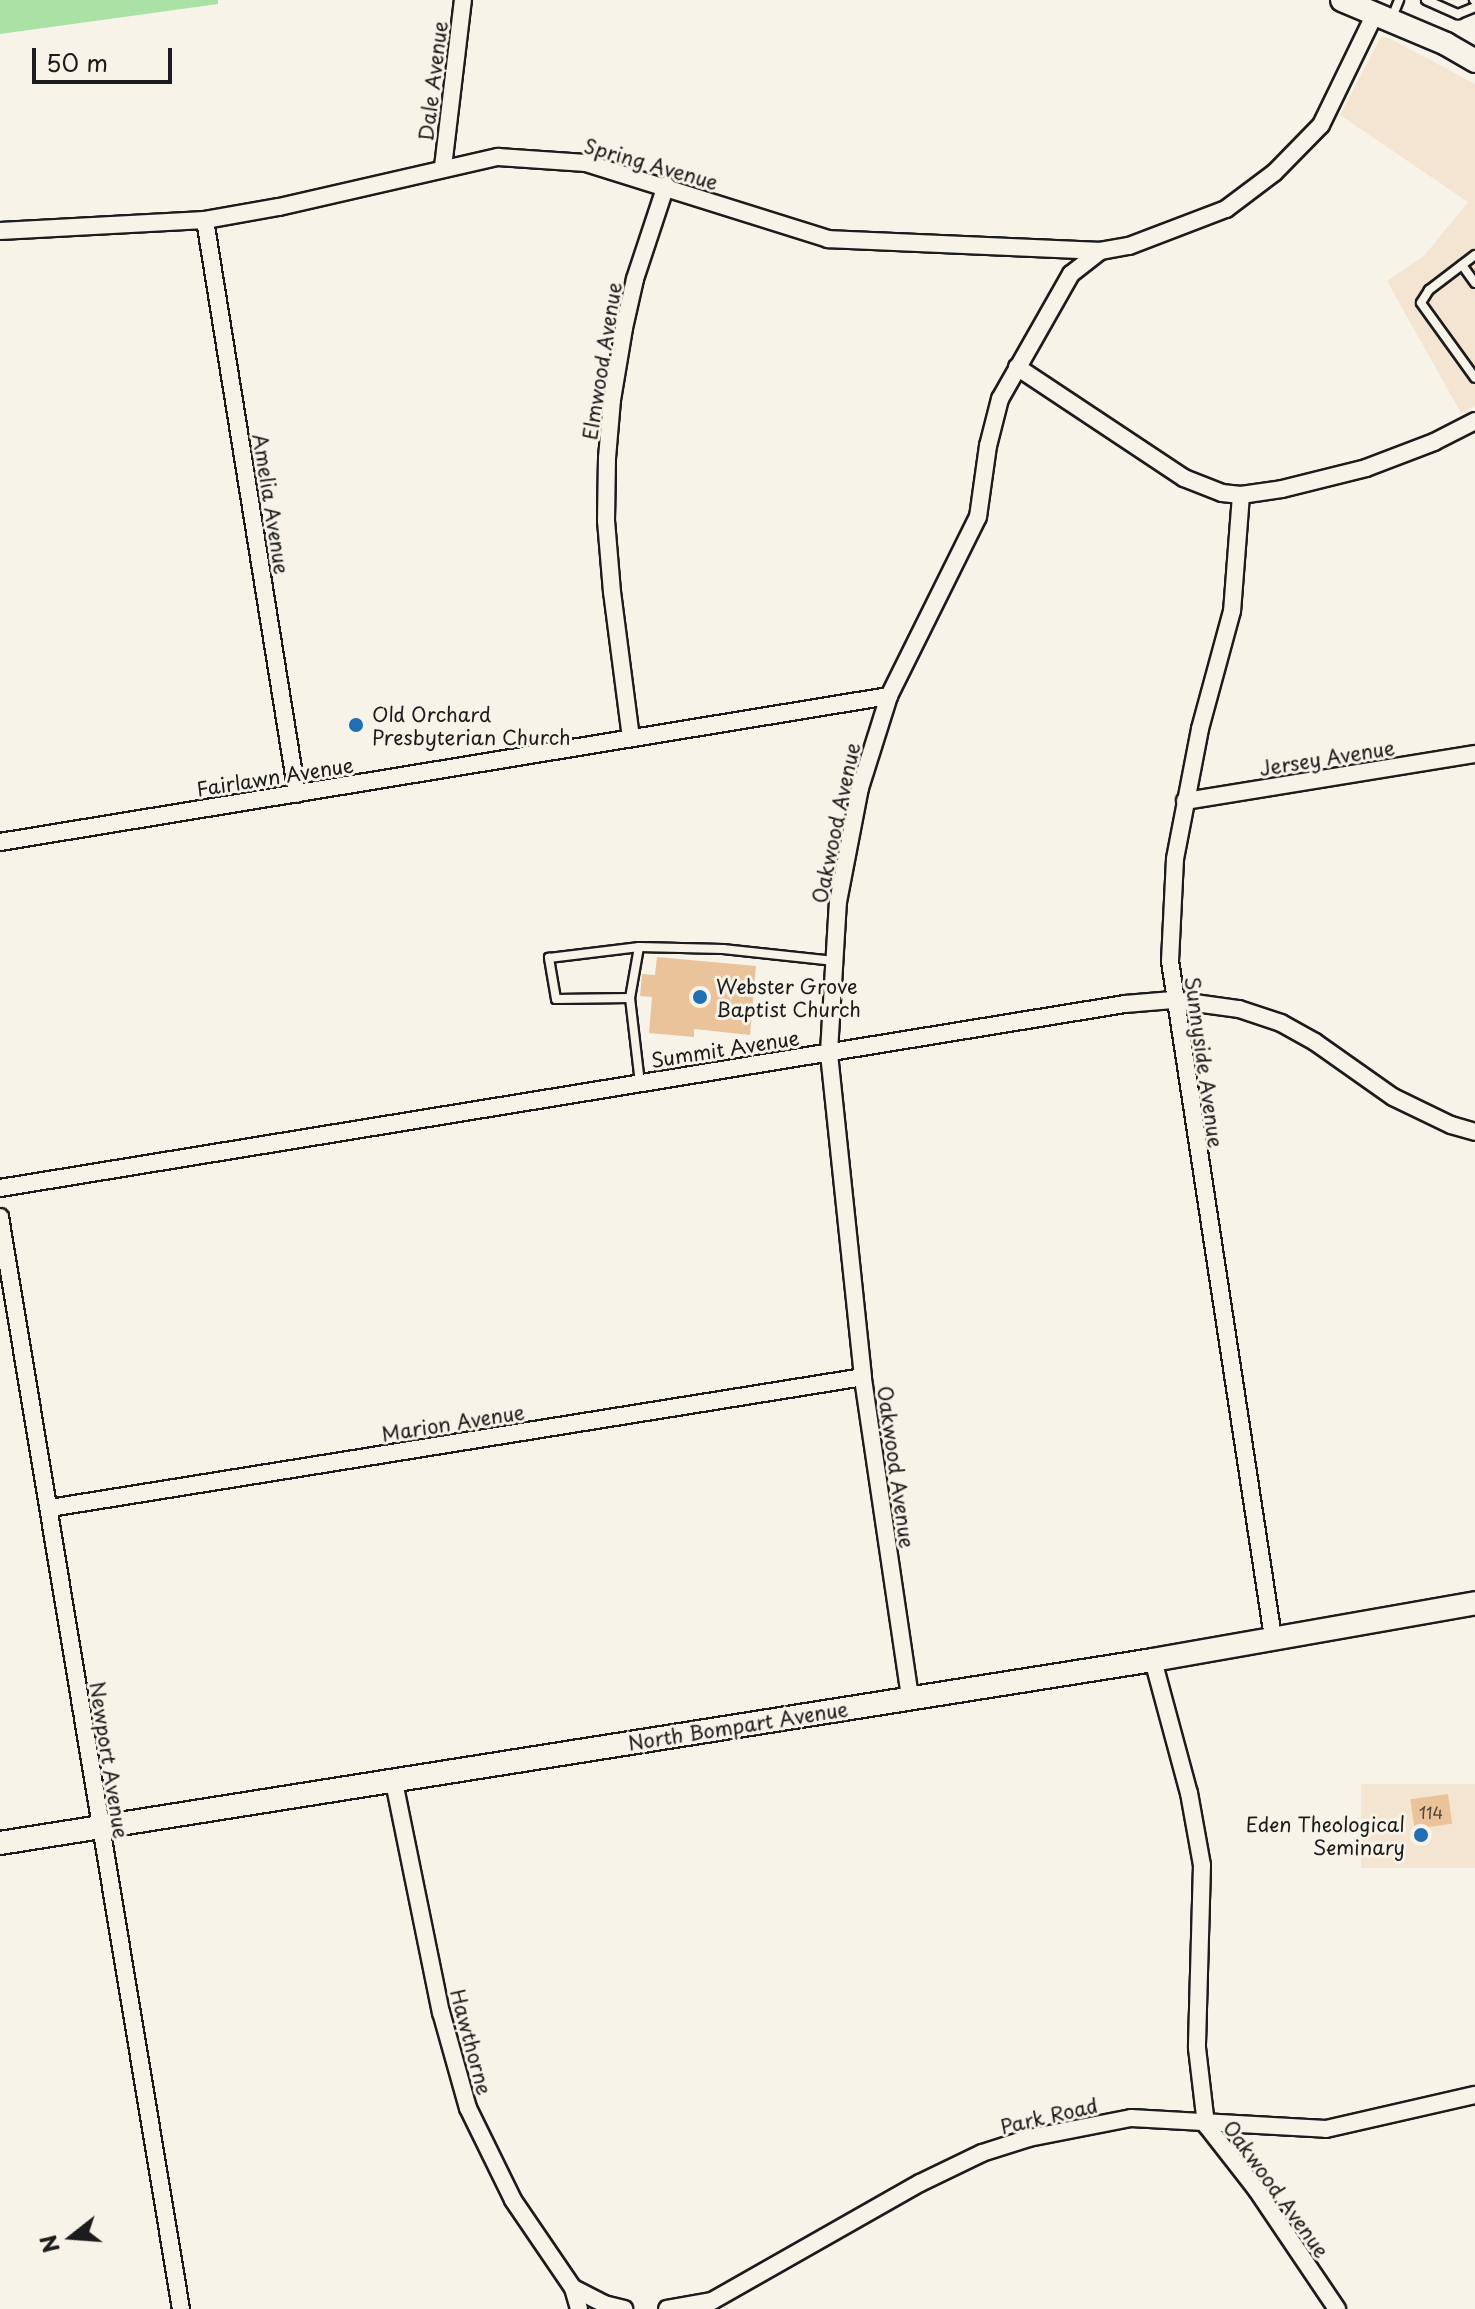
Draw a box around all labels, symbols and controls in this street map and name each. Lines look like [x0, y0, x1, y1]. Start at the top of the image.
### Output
street label: Dale Avenue [414, 19, 452, 143]
scale bar [36, 32, 176, 82]
text: 50 m [46, 44, 108, 80]
street label: Spring Avenue [582, 134, 720, 194]
street label: Elmwood Avenue [578, 280, 626, 442]
street label: Amelia Avenue [248, 432, 294, 576]
place label: Old Orchard Presbyterian Church [372, 702, 570, 749]
marker: Old Orchard Presbyterian Church [347, 716, 365, 734]
street label: Jersey Avenue [1258, 735, 1396, 781]
street label: Oakwood Avenue [807, 741, 865, 905]
street label: Fairlawn Avenue [195, 753, 355, 801]
place label: Webster Grove Baptist Church [716, 974, 862, 1021]
street label: Sunnyside Avenue [1180, 975, 1228, 1149]
marker: Webster Grove Baptist Church [691, 988, 709, 1006]
street label: Summit Avenue [649, 1025, 801, 1073]
street label: Oakwood Avenue [873, 1384, 919, 1550]
street label: Marion Avenue [380, 1400, 526, 1446]
street label: Newport Avenue [85, 1680, 133, 1840]
street label: North Bompart Avenue [626, 1697, 850, 1755]
house number: 114 [1419, 1802, 1443, 1822]
place label: Eden Theological Seminary [1244, 1812, 1405, 1859]
marker: Eden Theological Seminary [1412, 1826, 1430, 1844]
street label: Hawthorne [445, 1986, 497, 2098]
street label: Park Road [998, 2093, 1100, 2139]
street label: Oakwood Avenue [1218, 2116, 1334, 2262]
north arrow [32, 2197, 112, 2277]
text: N [30, 2231, 67, 2257]

